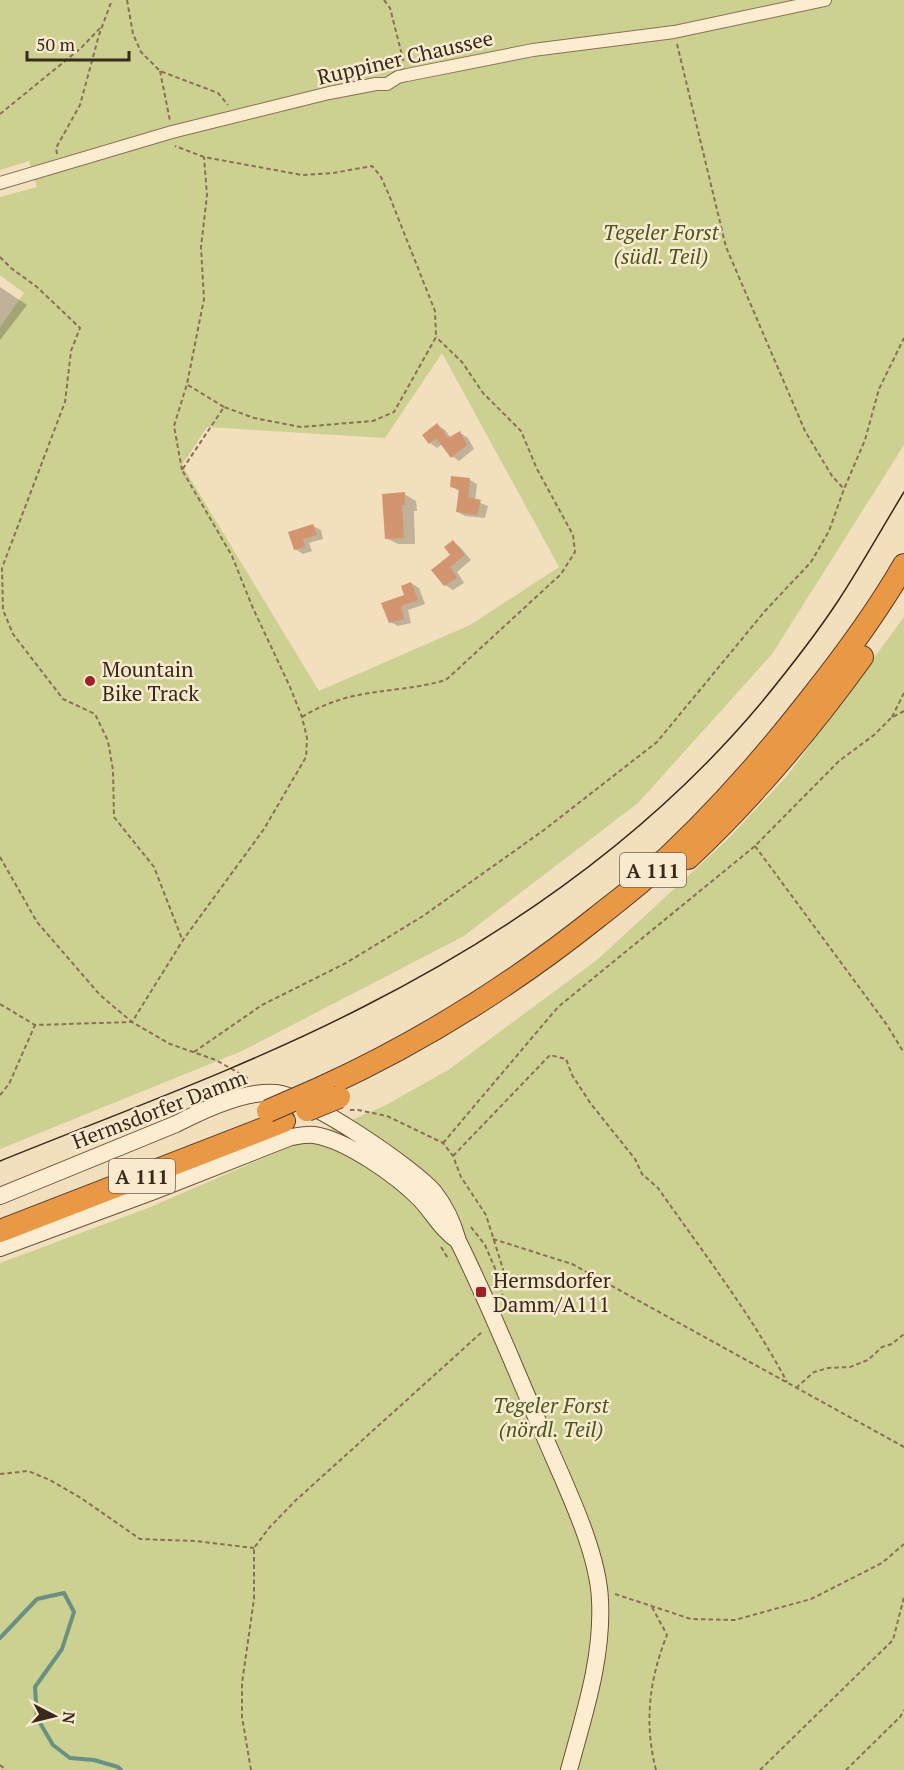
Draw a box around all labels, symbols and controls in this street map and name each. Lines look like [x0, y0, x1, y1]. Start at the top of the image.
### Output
street label: Ruppiner Chaussee [314, 23, 496, 91]
scale bar [27, 24, 129, 62]
text: 50 m [36, 32, 76, 56]
park label: Tegeler Forst (südl. Teil) [603, 218, 720, 270]
place label: Mountain Bike Track [102, 655, 199, 707]
marker: Mountain Bike Track [83, 674, 97, 688]
road number: A 111 [620, 853, 686, 887]
street label: Hermsdorfer Damm [68, 1063, 250, 1155]
road number: A 111 [109, 1159, 175, 1193]
place label: Hermsdorfer Damm/A111 [493, 1266, 611, 1318]
marker: Hermsdorfer Damm/A111 [474, 1285, 488, 1299]
park label: Tegeler Forst (nördl. Teil) [493, 1391, 610, 1443]
north arrow [24, 1686, 84, 1746]
text: N [57, 1710, 81, 1725]

